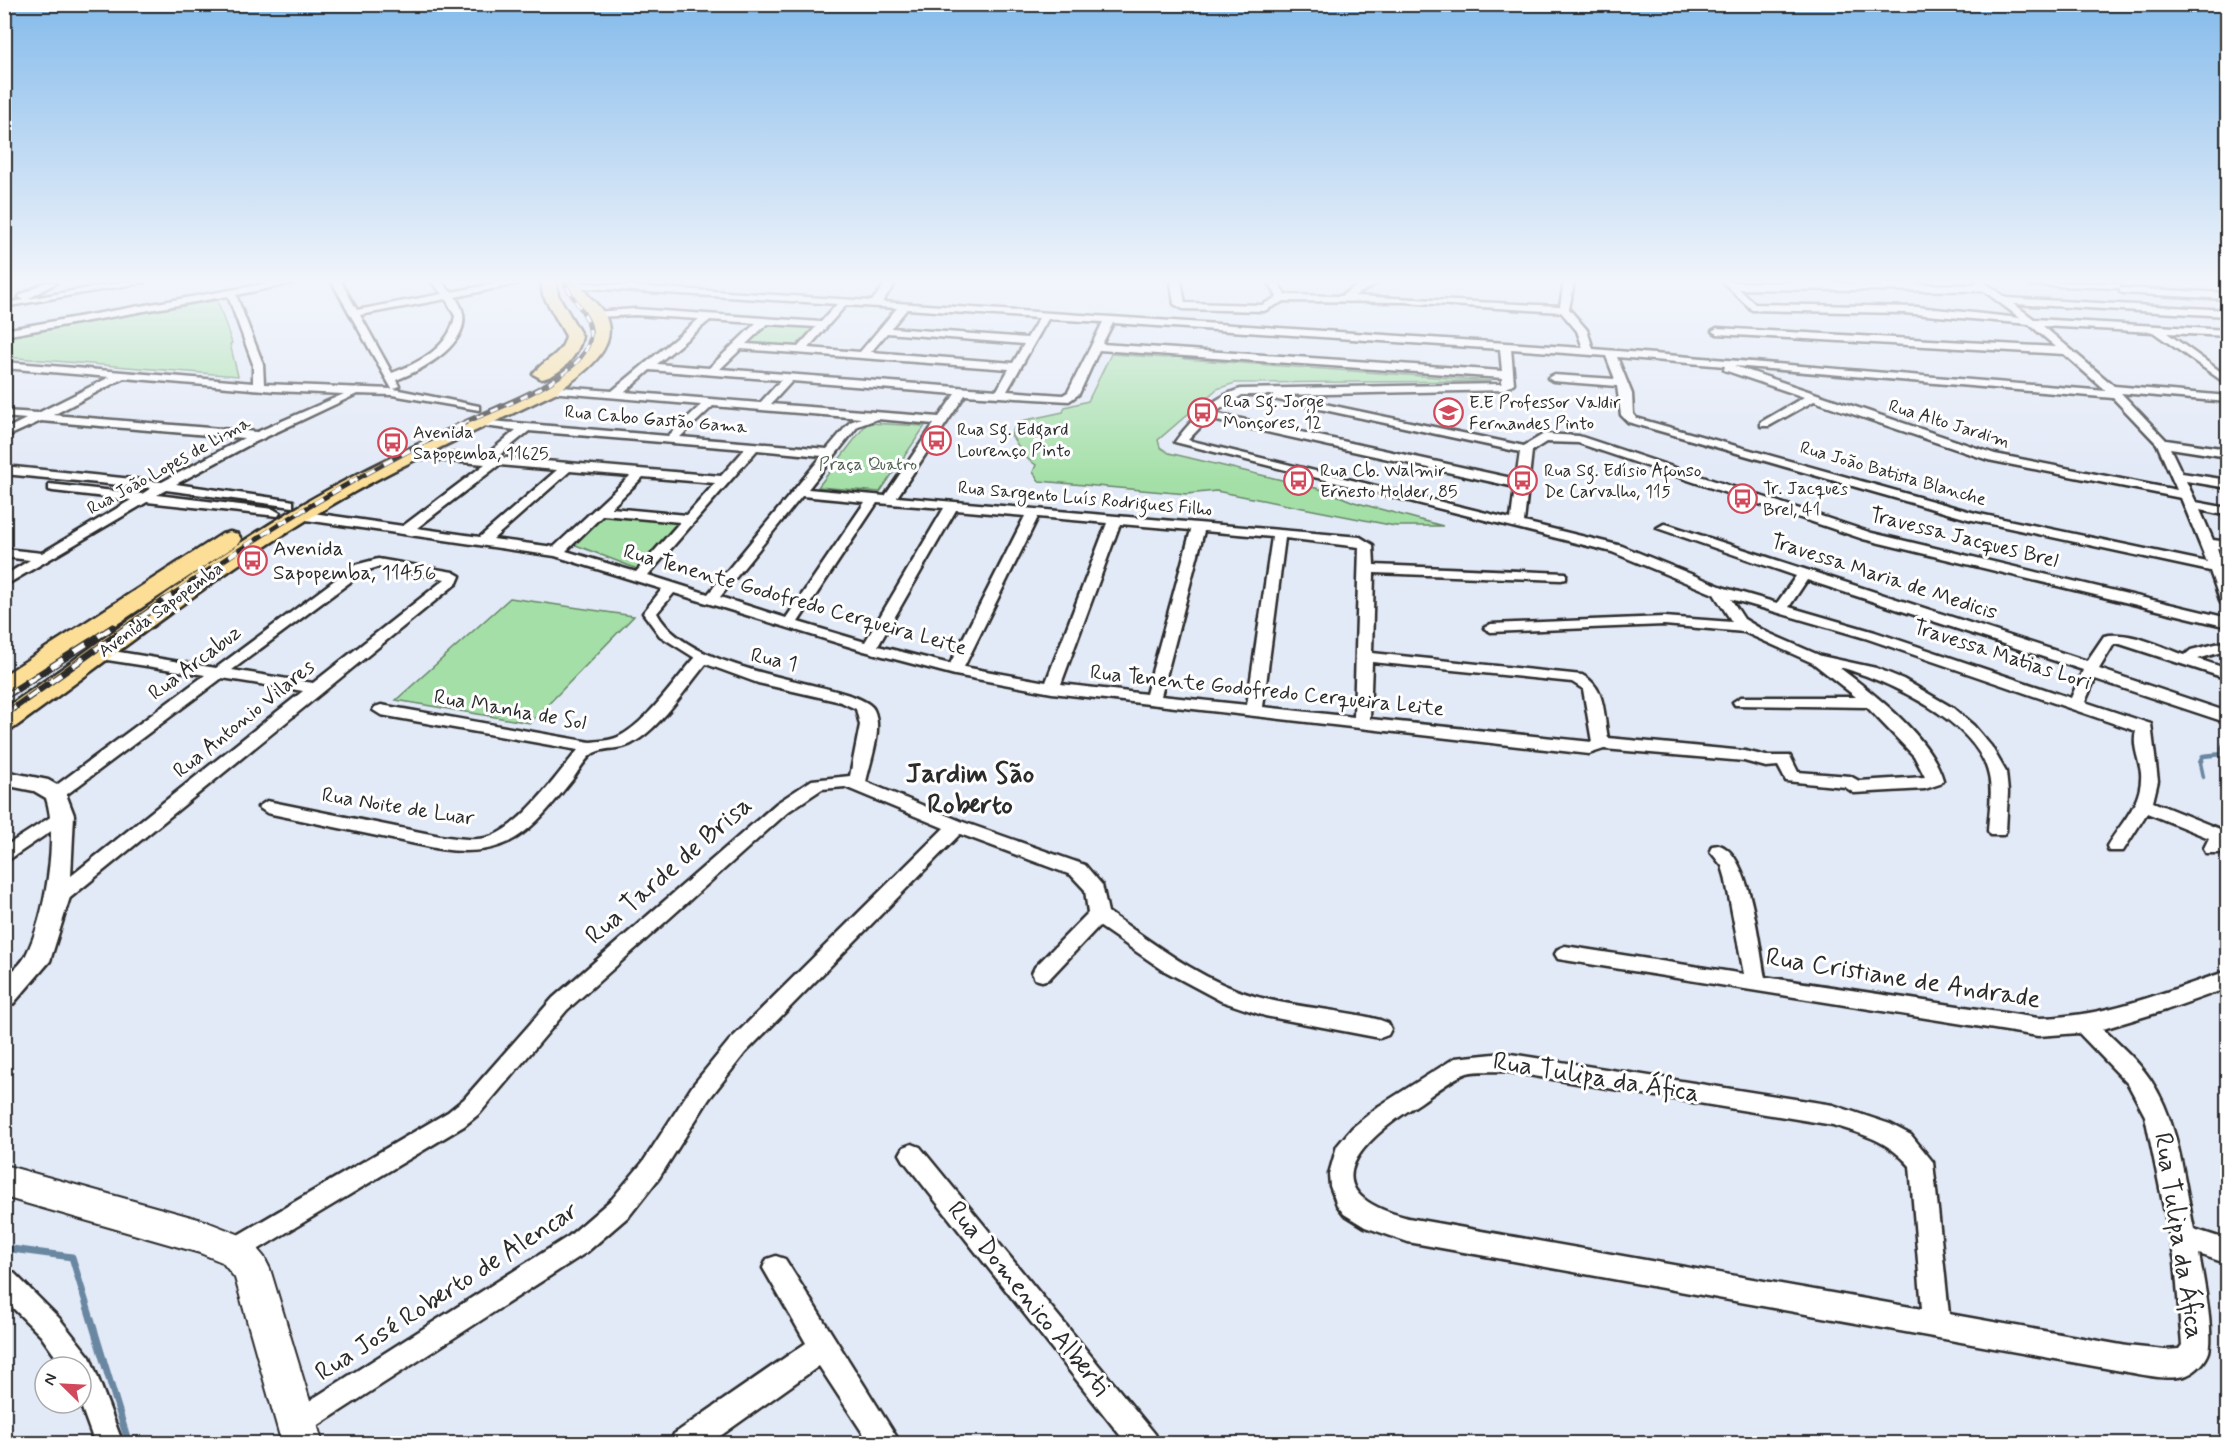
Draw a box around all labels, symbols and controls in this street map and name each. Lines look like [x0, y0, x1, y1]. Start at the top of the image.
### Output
place label: Rua Sg. Jorge Monçores, 12 [1223, 390, 1324, 435]
place label: E.E Professor Valdir Fernandes Pinto [1469, 391, 1621, 436]
street label: Rua Alto Jardim [1885, 394, 2013, 454]
bus stop icon: Rua Sg. Jorge Monçores, 12 [1186, 396, 1218, 428]
school or university icon: E.E Professor Valdir Fernandes Pinto [1432, 397, 1464, 429]
street label: Rua Cabo Gastão Gama [564, 400, 748, 440]
street label: Rua João Lopes de Lima [83, 411, 255, 521]
place label: Rua Sg. Edgard Lourenço Pinto [957, 418, 1071, 463]
place label: Avenida Sapopemba, 11625 [413, 421, 549, 466]
bus stop icon: Rua Sg. Edgard Lourenço Pinto [920, 424, 952, 456]
bus stop icon: Avenida Sapopemba, 11625 [376, 427, 408, 459]
street label: Rua João Batista Blanche [1797, 436, 1989, 512]
park label: Praça Quatro [819, 453, 917, 477]
place label: Rua Cb. Walmir Ernesto Holder, 85 [1320, 459, 1458, 504]
place label: Rua Sg. Edísio Afonso De Carvalho, 115 [1544, 459, 1702, 504]
bus stop icon: Rua Cb. Walmir Ernesto Holder, 85 [1283, 465, 1315, 497]
bus stop icon: Rua Sg. Edísio Afonso De Carvalho, 115 [1507, 465, 1539, 497]
street label: Rua Sargento Luís Rodrigues Filho [957, 476, 1213, 524]
place label: Tr. Jacques Brel, 41 [1763, 477, 1848, 522]
bus stop icon: Tr. Jacques Brel, 41 [1726, 483, 1758, 515]
street label: Travessa Jacques Brel [1867, 501, 2061, 575]
street label: Travessa Maria de Medicis [1767, 527, 2001, 627]
place label: Avenida Sapopemba, 11456 [273, 535, 436, 587]
street label: Rua Tenente Godofredo Cerqueira Leite [620, 538, 970, 662]
bus stop icon: Avenida Sapopemba, 11456 [236, 545, 268, 577]
street label: Avenida Sapopemba [94, 557, 228, 663]
street label: Travessa Matias Lori [1909, 613, 2095, 697]
street label: Rua Arcabuz [143, 619, 247, 707]
street label: Rua 1 [748, 641, 800, 679]
street label: Rua Antonio Vilares [167, 653, 321, 785]
street label: Rua Tenente Godofredo Cerqueira Leite [1089, 658, 1445, 724]
street label: Rua Manha de Sol [432, 683, 588, 737]
district label: Jardim São Roberto [906, 757, 1034, 823]
street label: Rua Noite de Luar [320, 781, 477, 833]
street label: Rua Tarde de Brisa [578, 789, 760, 953]
street label: Rua Cristiane de Andrade [1763, 940, 2043, 1018]
street label: Rua Tulipa da Áfica [1490, 1044, 1702, 1111]
street label: Rua Tulipa da Áfica [2145, 1130, 2212, 1342]
street label: Rua José Roberto de Alencar [309, 1194, 585, 1390]
street label: Rua Domenico Alberti [939, 1194, 1117, 1404]
north arrow [33, 1355, 93, 1415]
text: N [39, 1370, 62, 1389]

